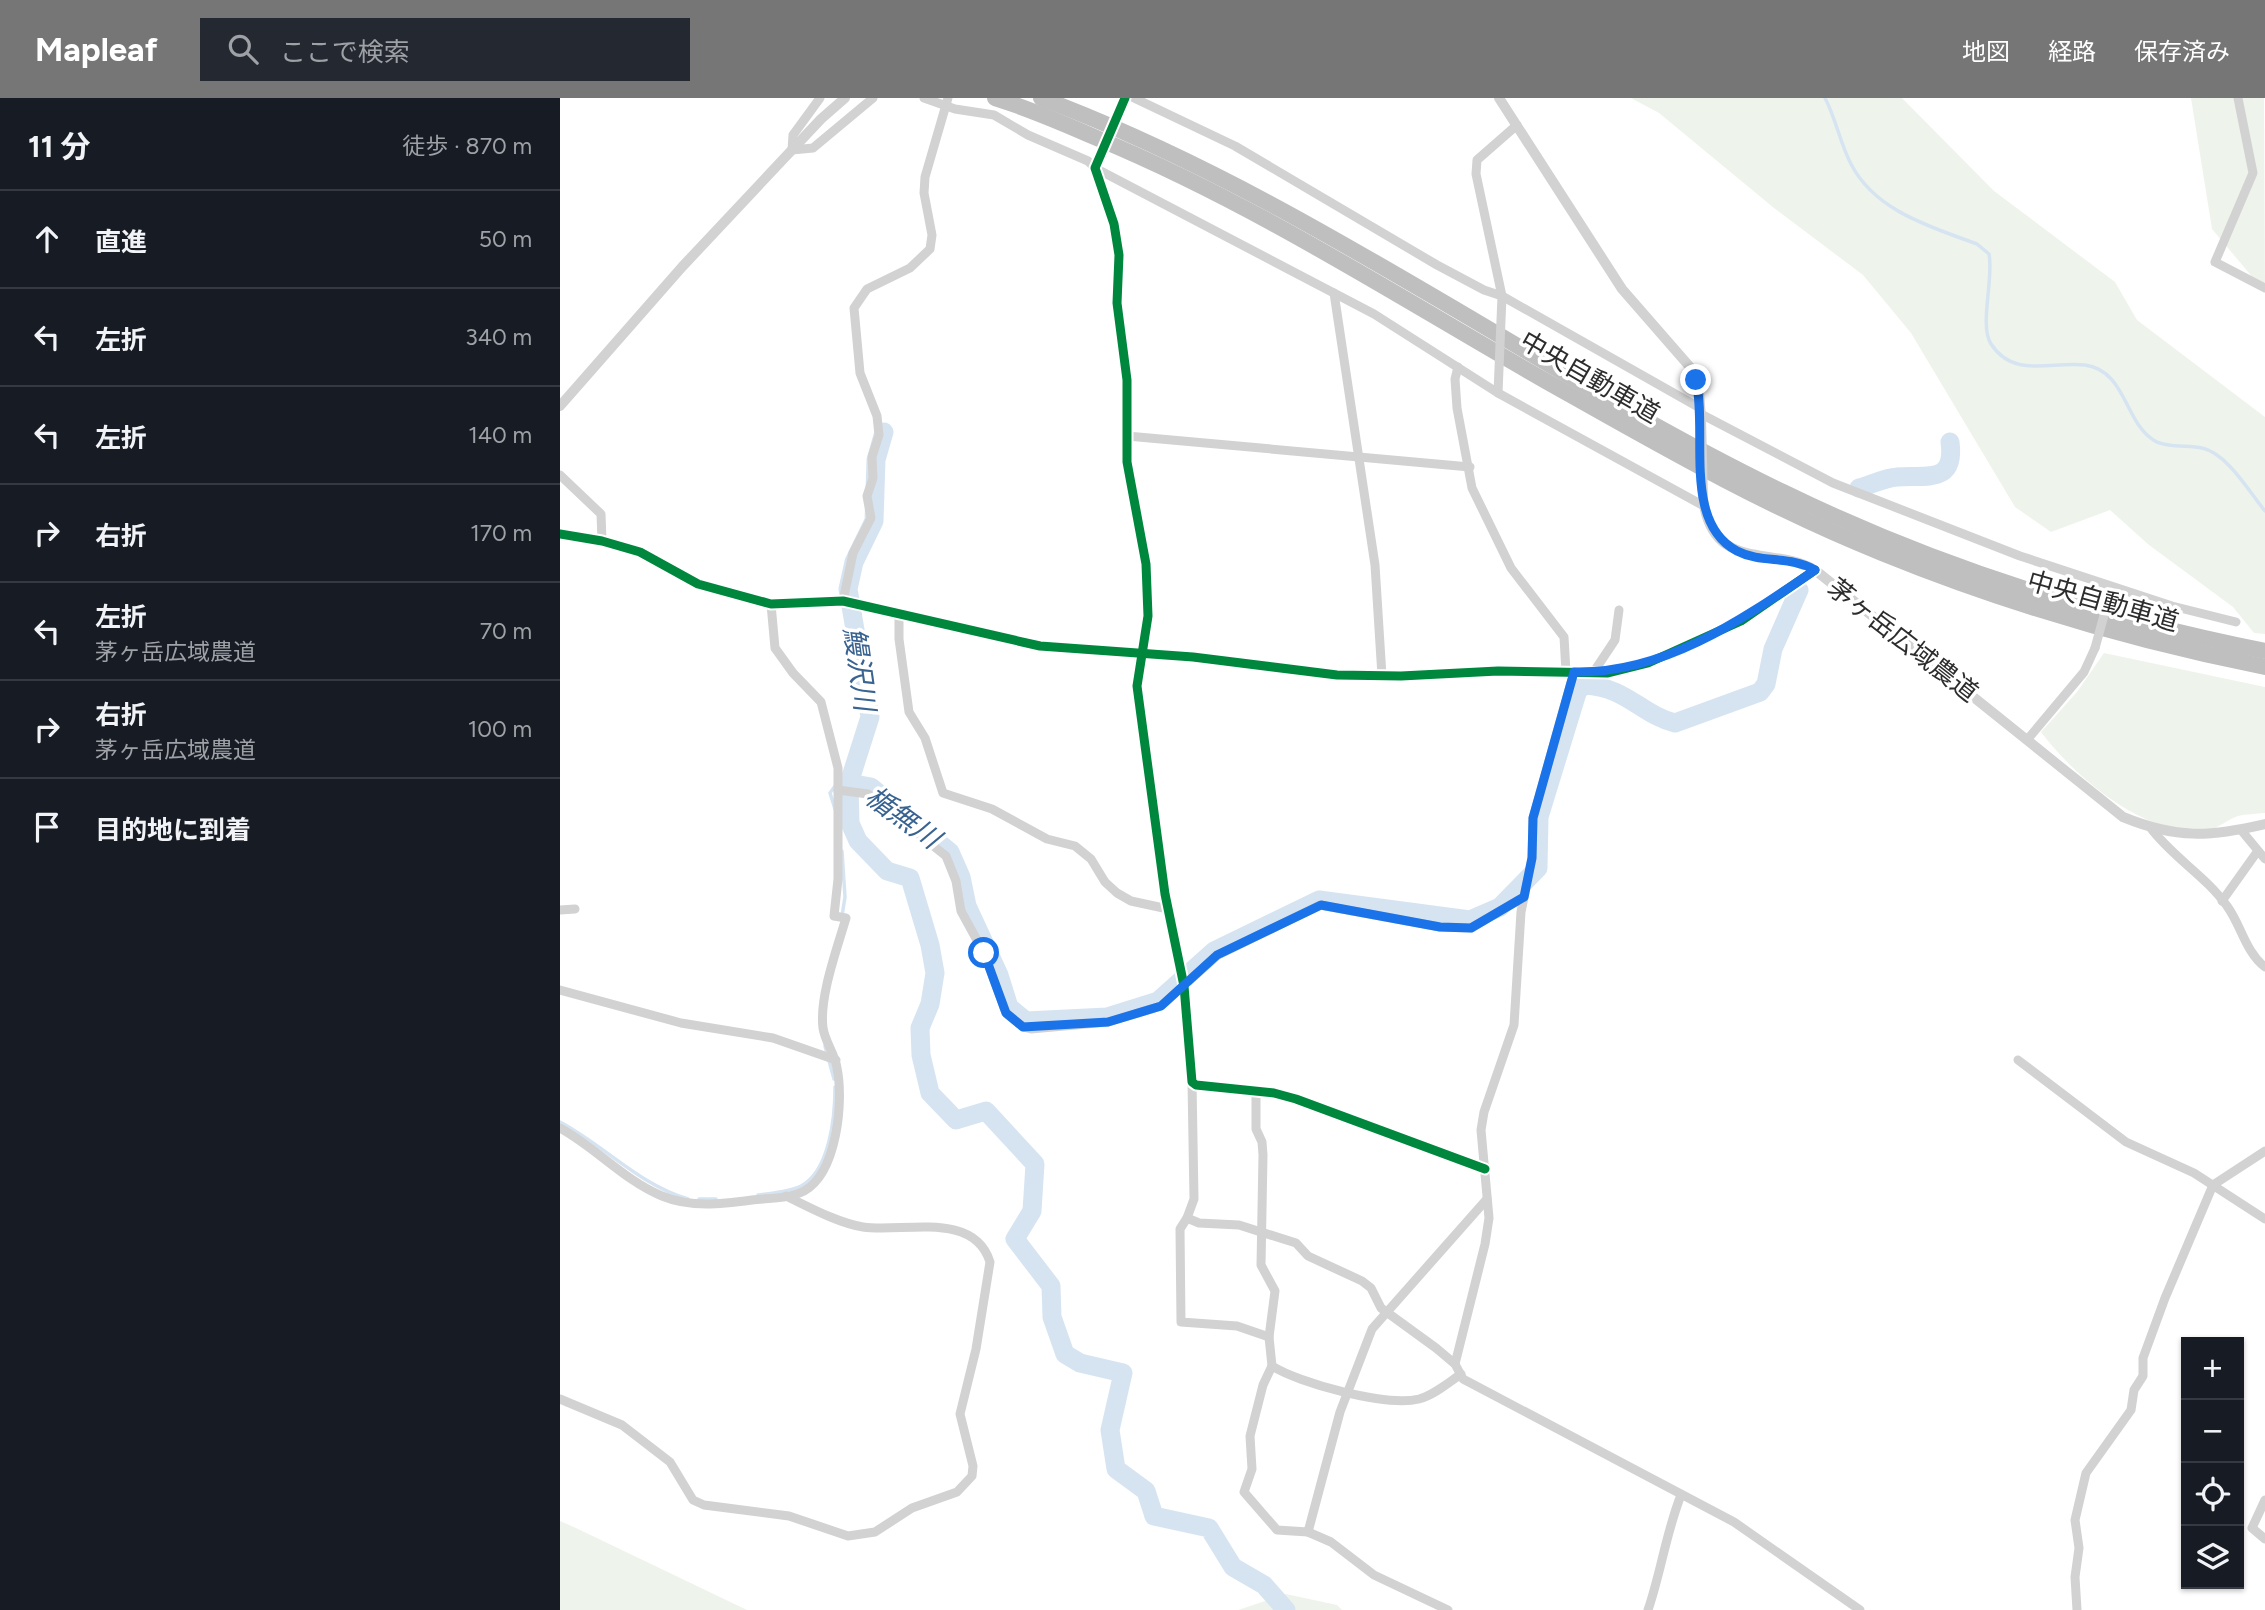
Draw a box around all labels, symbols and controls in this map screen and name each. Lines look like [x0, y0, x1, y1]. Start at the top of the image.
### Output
search box [200, 18, 690, 81]
text: Mapleaf [35, 30, 158, 69]
icon: search [224, 30, 262, 68]
text: ここで検索 [280, 36, 410, 68]
text: 地図 [1962, 37, 2010, 66]
text: 経路 [2048, 37, 2096, 66]
text: 保存済み [2134, 37, 2230, 66]
text: 11 分 [28, 128, 90, 165]
text: 徒歩 · 870 m [402, 132, 532, 160]
icon: ahead [28, 220, 66, 258]
text: 50 m [479, 225, 532, 253]
text: 直進 [95, 226, 147, 258]
icon: left [28, 318, 66, 356]
text: 340 m [465, 323, 532, 351]
text: 左折 [95, 324, 147, 356]
street label: 中央自動車道 [1514, 324, 1666, 430]
route end [1680, 364, 1711, 395]
icon: left [28, 416, 66, 454]
text: 140 m [468, 421, 532, 449]
text: 左折 [95, 422, 147, 454]
icon: right [28, 514, 66, 552]
text: 170 m [470, 519, 532, 547]
text: 右折 [95, 520, 147, 552]
street label: 中央自動車道 [2024, 564, 2182, 638]
street label: 茅ヶ岳広域農道 [1821, 571, 1985, 709]
text: 左折 [95, 601, 147, 633]
icon: left [28, 612, 66, 650]
text: 70 m [480, 617, 532, 645]
water label: 鰻沢川 [837, 625, 883, 716]
text: 茅ヶ岳広域農道 [95, 638, 256, 666]
text: 右折 [95, 699, 147, 731]
icon: right [28, 710, 66, 748]
text: 100 m [468, 715, 532, 743]
text: 茅ヶ岳広域農道 [95, 736, 256, 764]
water label: 楯無川 [859, 779, 949, 857]
icon: arrive [28, 808, 66, 846]
text: 目的地に到着 [95, 814, 251, 846]
route start [968, 937, 999, 968]
map controls [2181, 1337, 2244, 1589]
button: + [2181, 1337, 2244, 1400]
button: − [2181, 1400, 2244, 1463]
button: locate [2181, 1463, 2244, 1526]
button: layers [2181, 1526, 2244, 1589]

